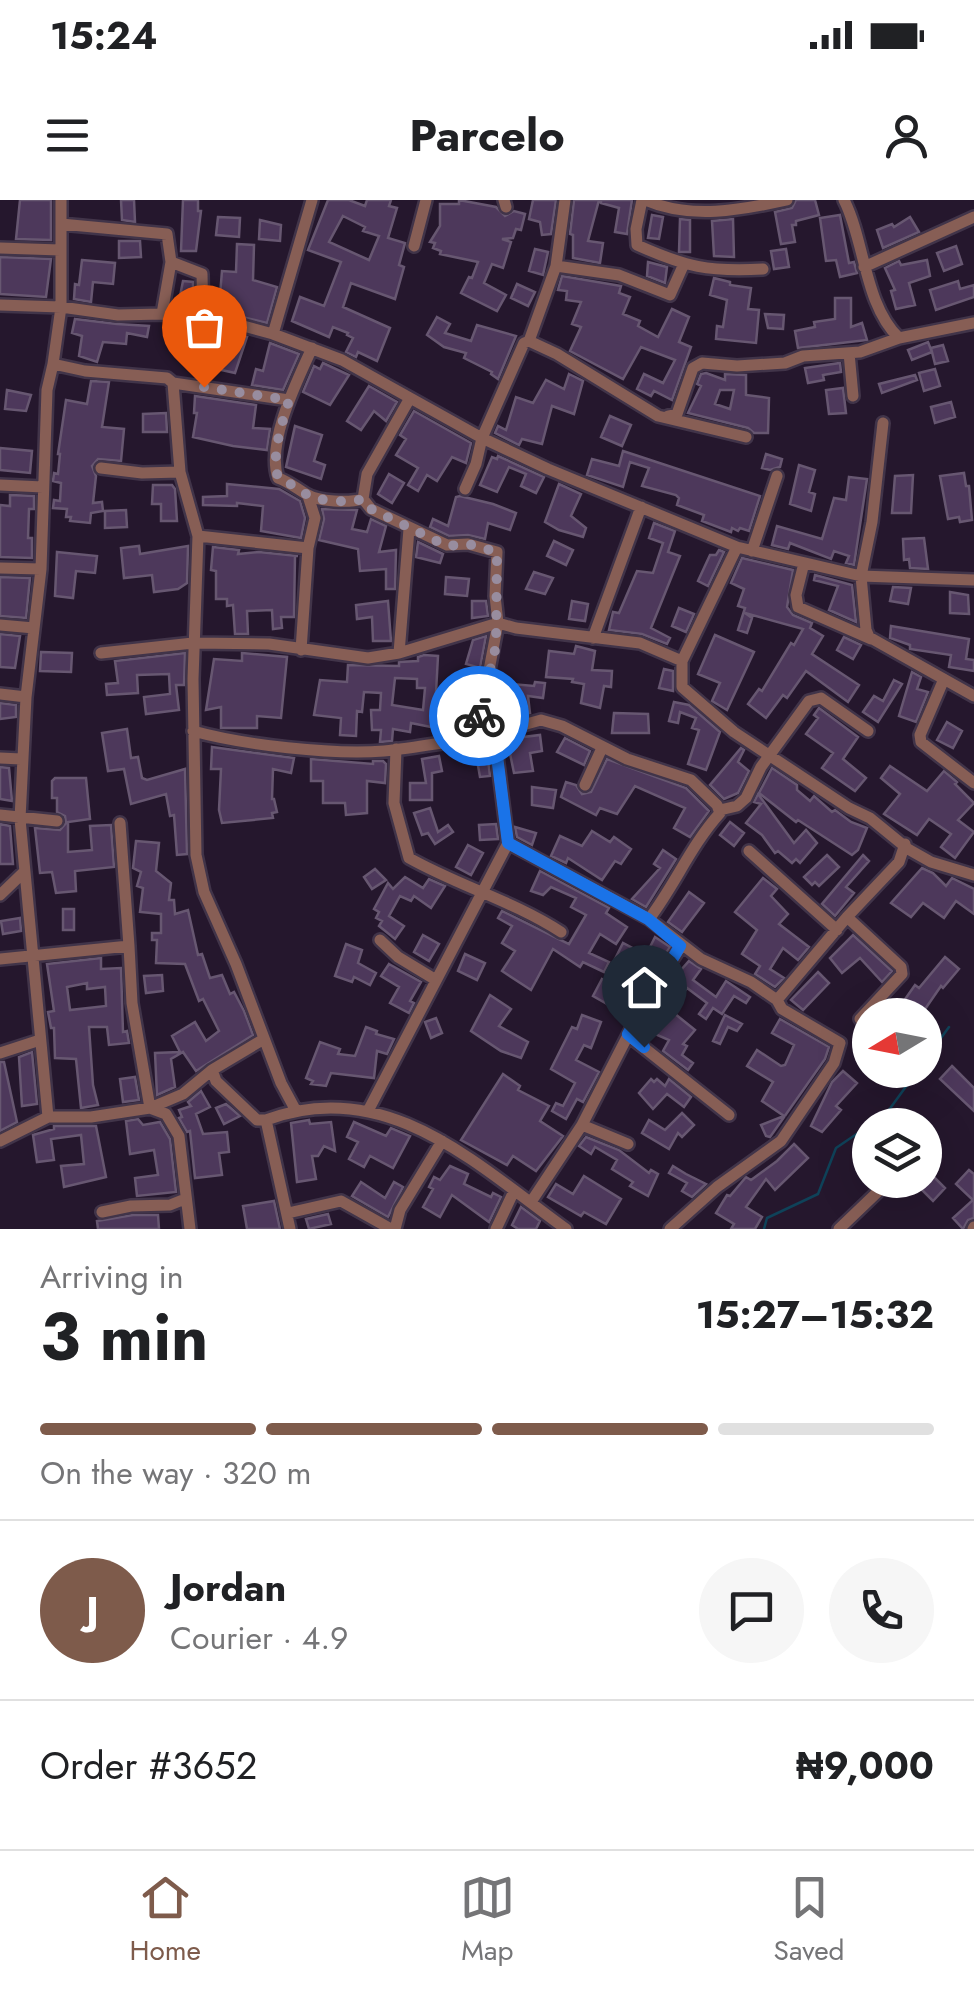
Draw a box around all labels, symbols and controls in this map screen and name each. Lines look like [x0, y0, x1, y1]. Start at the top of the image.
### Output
text: 15:24 [50, 8, 158, 63]
text: Parcelo [409, 103, 565, 168]
icon: menu [40, 108, 95, 163]
icon: person [879, 108, 934, 163]
pin [162, 285, 247, 388]
icon: bag [177, 300, 232, 355]
courier [429, 666, 529, 766]
icon: bike [452, 689, 507, 744]
pin [602, 945, 687, 1048]
icon: home [617, 960, 672, 1015]
north arrow [852, 998, 942, 1088]
map controls [852, 998, 942, 1198]
button: layers [852, 1108, 942, 1198]
text: Arriving in [40, 1254, 184, 1300]
text: 15:27–15:32 [696, 1287, 934, 1342]
text: 3 min [40, 1290, 208, 1384]
text: On the way · 320 m [40, 1450, 312, 1496]
button: chat [699, 1558, 804, 1663]
button: phone [829, 1558, 934, 1663]
text: Jordan [170, 1560, 286, 1615]
text: J [86, 1583, 99, 1638]
text: Courier · 4.9 [170, 1615, 348, 1661]
text: Order #3652 [40, 1738, 257, 1793]
text: ₦9,000 [796, 1738, 934, 1793]
tab: Home [129, 1870, 201, 1971]
tab: Map [460, 1870, 515, 1971]
tab: Saved [774, 1870, 845, 1971]

